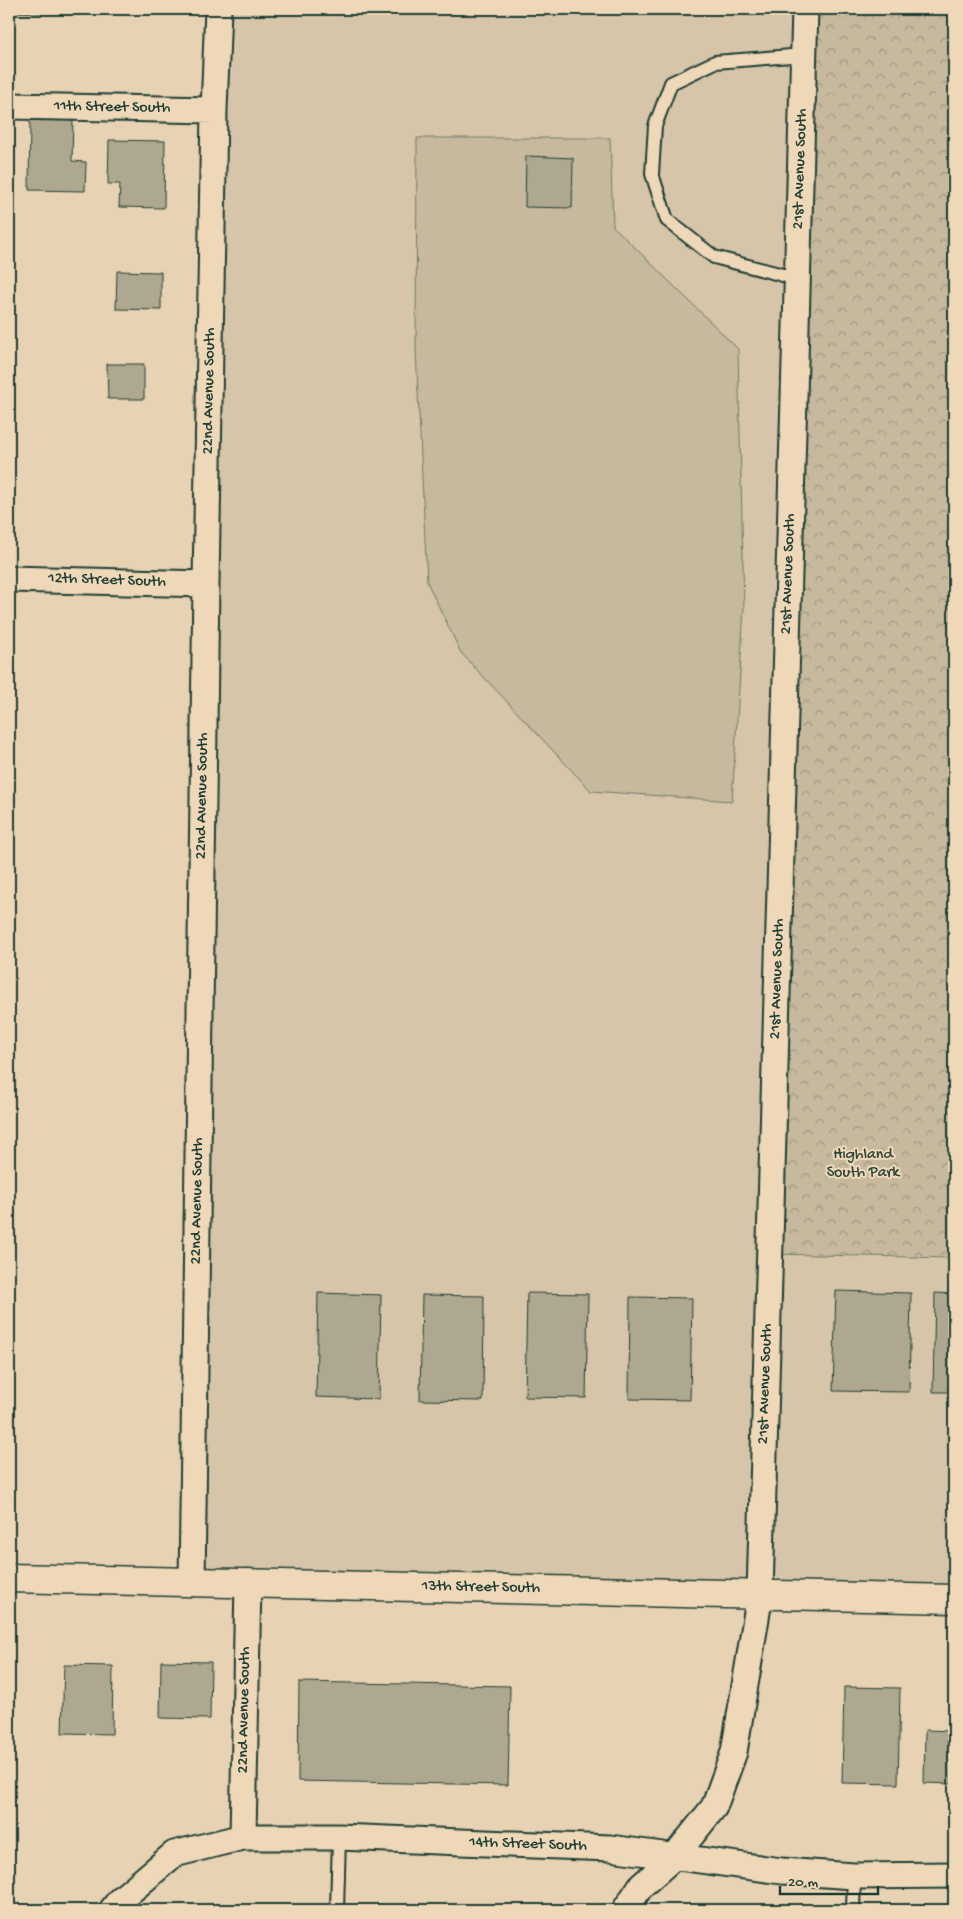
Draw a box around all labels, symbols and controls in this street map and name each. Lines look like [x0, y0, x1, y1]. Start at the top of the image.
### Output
street label: 11th Street South [53, 97, 171, 119]
street label: 21st Avenue South [789, 108, 813, 230]
street label: 22nd Avenue South [199, 327, 221, 455]
street label: 21st Avenue South [777, 513, 801, 635]
street label: 12th Street South [47, 569, 167, 593]
street label: 22nd Avenue South [192, 732, 214, 860]
street label: 21st Avenue South [766, 918, 790, 1040]
street label: 22nd Avenue South [187, 1137, 209, 1265]
park label: Highland South Park [827, 1146, 901, 1183]
street label: 21st Avenue South [754, 1323, 778, 1445]
street label: 13th Street South [421, 1577, 541, 1599]
street label: 22nd Avenue South [234, 1646, 256, 1774]
street label: 14th Street South [468, 1833, 588, 1857]
scale bar [780, 1864, 878, 1896]
text: 20 m [788, 1874, 818, 1892]

